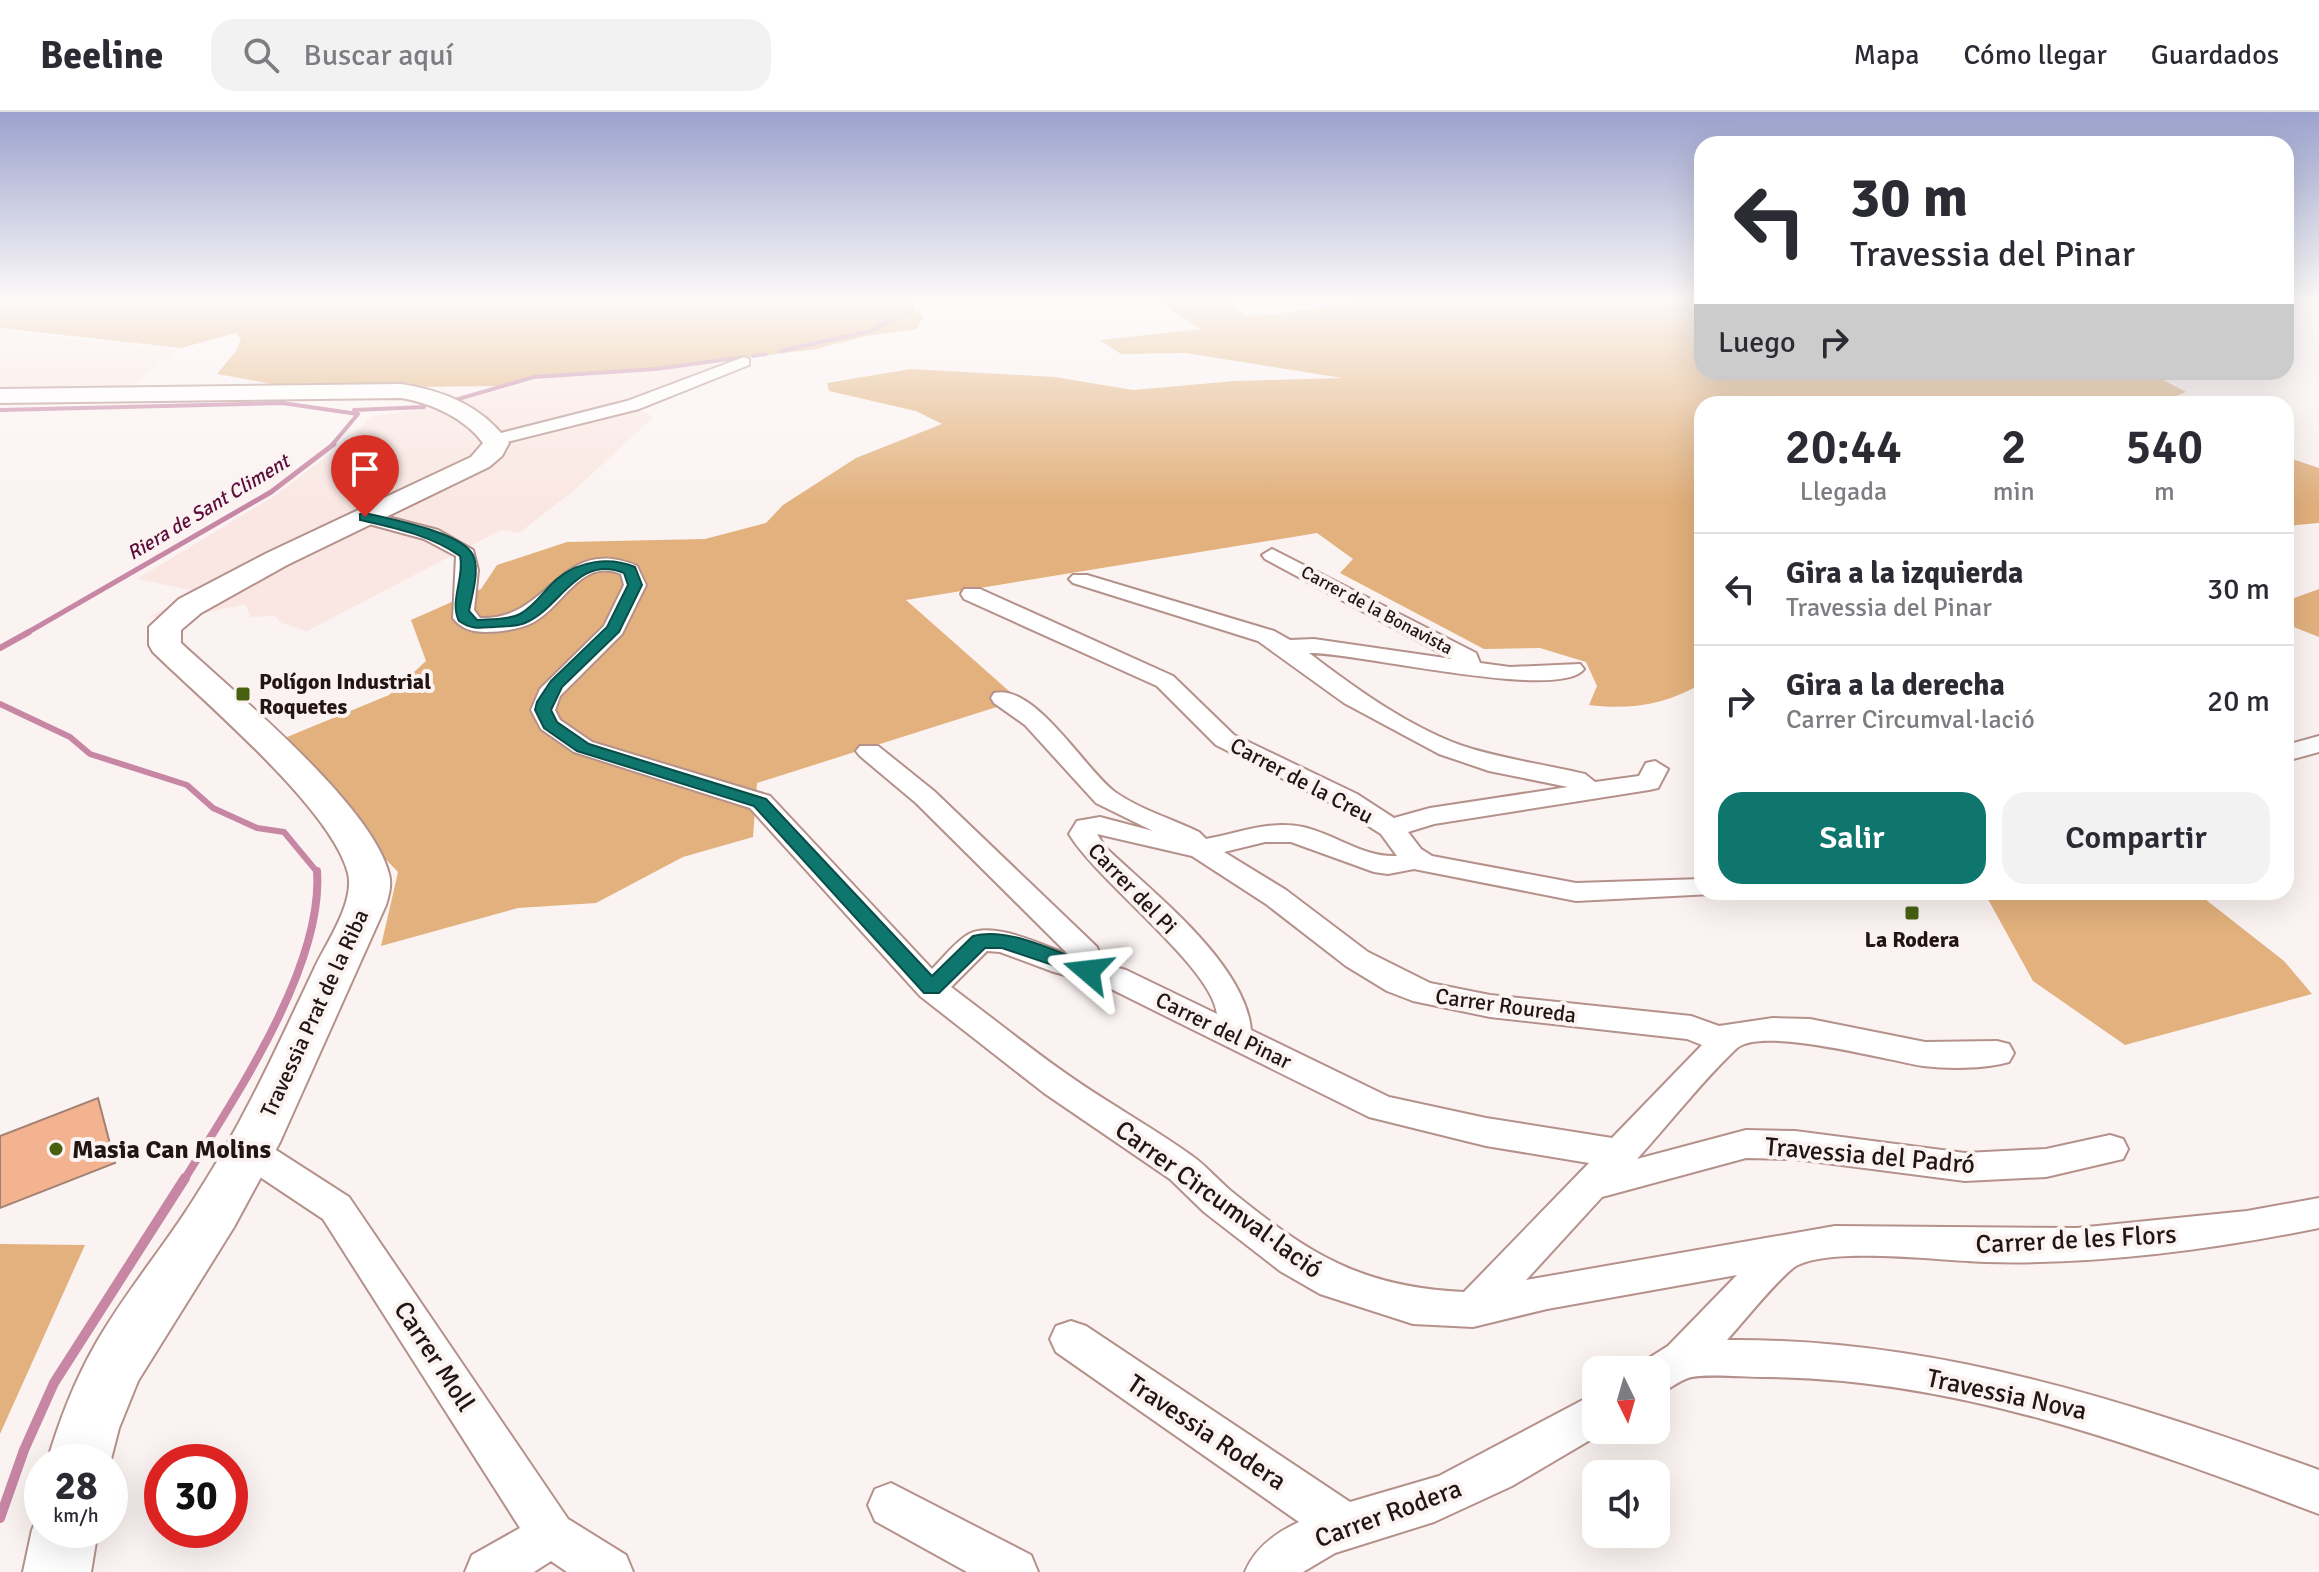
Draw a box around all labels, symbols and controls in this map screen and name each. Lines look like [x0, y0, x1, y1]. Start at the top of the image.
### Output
search box [211, 19, 771, 91]
text: Beeline [40, 32, 163, 79]
icon: search [239, 33, 283, 77]
text: Buscar aquí [303, 37, 454, 74]
text: Mapa [1854, 38, 1919, 72]
text: Cómo llegar [1963, 38, 2107, 72]
text: Guardados [2151, 38, 2279, 72]
text: 30 m [1850, 163, 1968, 232]
icon: left [1718, 168, 1822, 272]
text: Travessia del Pinar [1850, 232, 2135, 277]
icon: right [1812, 320, 1856, 364]
text: Luego [1718, 324, 1796, 361]
text: 20:44 [1785, 418, 1902, 477]
text: 2 [2001, 418, 2027, 477]
text: 540 [2125, 418, 2203, 477]
pin [331, 435, 399, 517]
icon: arrive [343, 447, 387, 491]
water label: Riera de Sant Climent [123, 448, 296, 566]
text: Llegada [1800, 476, 1887, 508]
text: min [1993, 476, 2035, 508]
text: m [2154, 476, 2175, 508]
text: Gira a la izquierda [1786, 555, 2023, 592]
street label: Carrer de la Bonavista [1298, 561, 1456, 659]
icon: left [1718, 567, 1762, 611]
text: 30 m [2207, 571, 2270, 608]
text: Travessia del Pinar [1786, 592, 1992, 624]
text: Gira a la derecha [1786, 667, 2005, 704]
place label: Polígon Industrial Roquetes [259, 668, 431, 720]
icon: right [1718, 679, 1762, 723]
text: 20 m [2207, 683, 2270, 720]
marker: Polígon Industrial Roquetes [234, 685, 252, 703]
text: Carrer Circumval·lació [1786, 704, 2035, 736]
street label: Carrer de la Creu [1226, 731, 1378, 829]
button: Salir [1718, 792, 1986, 884]
button: Compartir [2002, 792, 2270, 884]
street label: Carrer del Pi [1082, 837, 1183, 940]
marker: La Rodera [1903, 904, 1921, 922]
street label: Travessia Prat de la Riba [254, 905, 374, 1121]
place label: La Rodera [1865, 926, 1959, 953]
position arrow [1046, 929, 1130, 1013]
street label: Carrer Roureda [1434, 982, 1578, 1029]
street label: Carrer del Pinar [1151, 986, 1296, 1075]
street label: Carrer Circumval·lació [1108, 1114, 1328, 1286]
street label: Travessia del Padró [1764, 1131, 1976, 1181]
place label: Masia Can Molins [72, 1134, 271, 1166]
marker: Masia Can Molins [47, 1140, 65, 1158]
street label: Carrer de les Flors [1975, 1219, 2177, 1261]
street label: Carrer Moll [387, 1295, 482, 1418]
north arrow [1582, 1356, 1670, 1444]
map controls [1582, 1356, 1670, 1548]
street label: Travessia Nova [1924, 1362, 2090, 1428]
street label: Travessia Rodera [1121, 1368, 1292, 1498]
speed limit sign: 30 [144, 1444, 248, 1548]
button: sound [1582, 1460, 1670, 1548]
text: 28 [54, 1461, 98, 1511]
street label: Carrer Rodera [1311, 1473, 1466, 1555]
text: km/h [53, 1503, 99, 1528]

